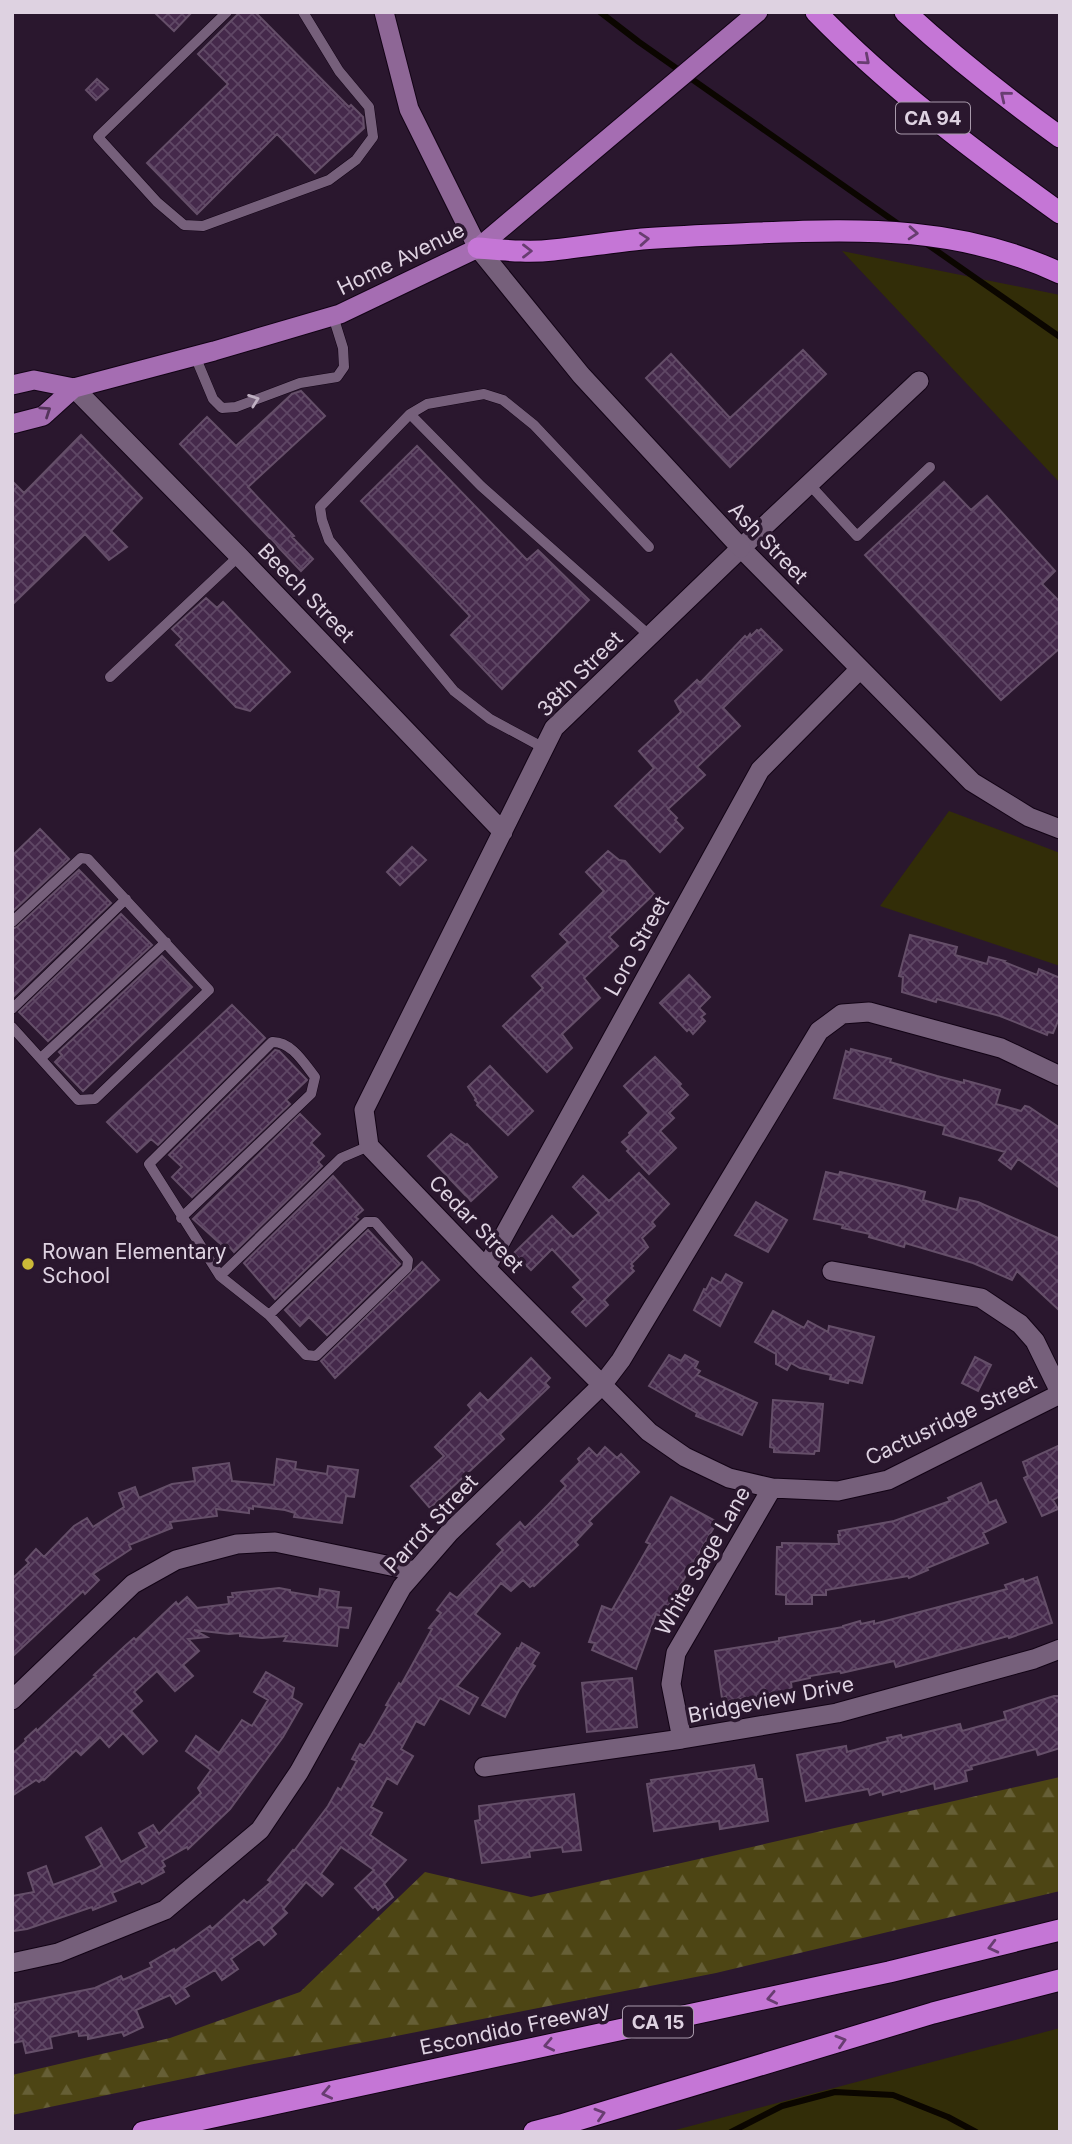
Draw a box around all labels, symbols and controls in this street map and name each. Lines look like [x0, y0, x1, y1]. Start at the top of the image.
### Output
one-way arrow [857, 52, 870, 64]
one-way arrow [1000, 92, 1012, 105]
road number: CA 94 [896, 102, 970, 134]
street label: Home Avenue [333, 217, 469, 300]
one-way arrow [908, 225, 919, 240]
one-way arrow [639, 232, 650, 247]
one-way arrow [523, 243, 533, 259]
one-way arrow [248, 394, 260, 408]
one-way arrow [38, 407, 51, 420]
street label: Ash Street [724, 497, 813, 589]
street label: Beech Street [253, 538, 360, 647]
street label: 38th Street [532, 626, 628, 722]
street label: Loro Street [599, 892, 674, 1000]
street label: Cedar Street [424, 1170, 529, 1277]
place label: Rowan Elementary School [42, 1239, 227, 1288]
marker: Rowan Elementary School [20, 1256, 36, 1272]
street label: Cactusridge Street [861, 1369, 1040, 1470]
street label: Parrot Street [379, 1469, 483, 1578]
street label: White Sage Lane [650, 1482, 755, 1640]
street label: Bridgeview Drive [686, 1671, 856, 1728]
one-way arrow [988, 1939, 1000, 1953]
one-way arrow [766, 1989, 778, 2004]
street label: Escondido Freeway [417, 1995, 613, 2060]
road number: CA 15 [623, 2006, 693, 2038]
one-way arrow [834, 2034, 846, 2049]
one-way arrow [543, 2037, 555, 2052]
one-way arrow [321, 2085, 333, 2100]
one-way arrow [593, 2107, 605, 2122]

